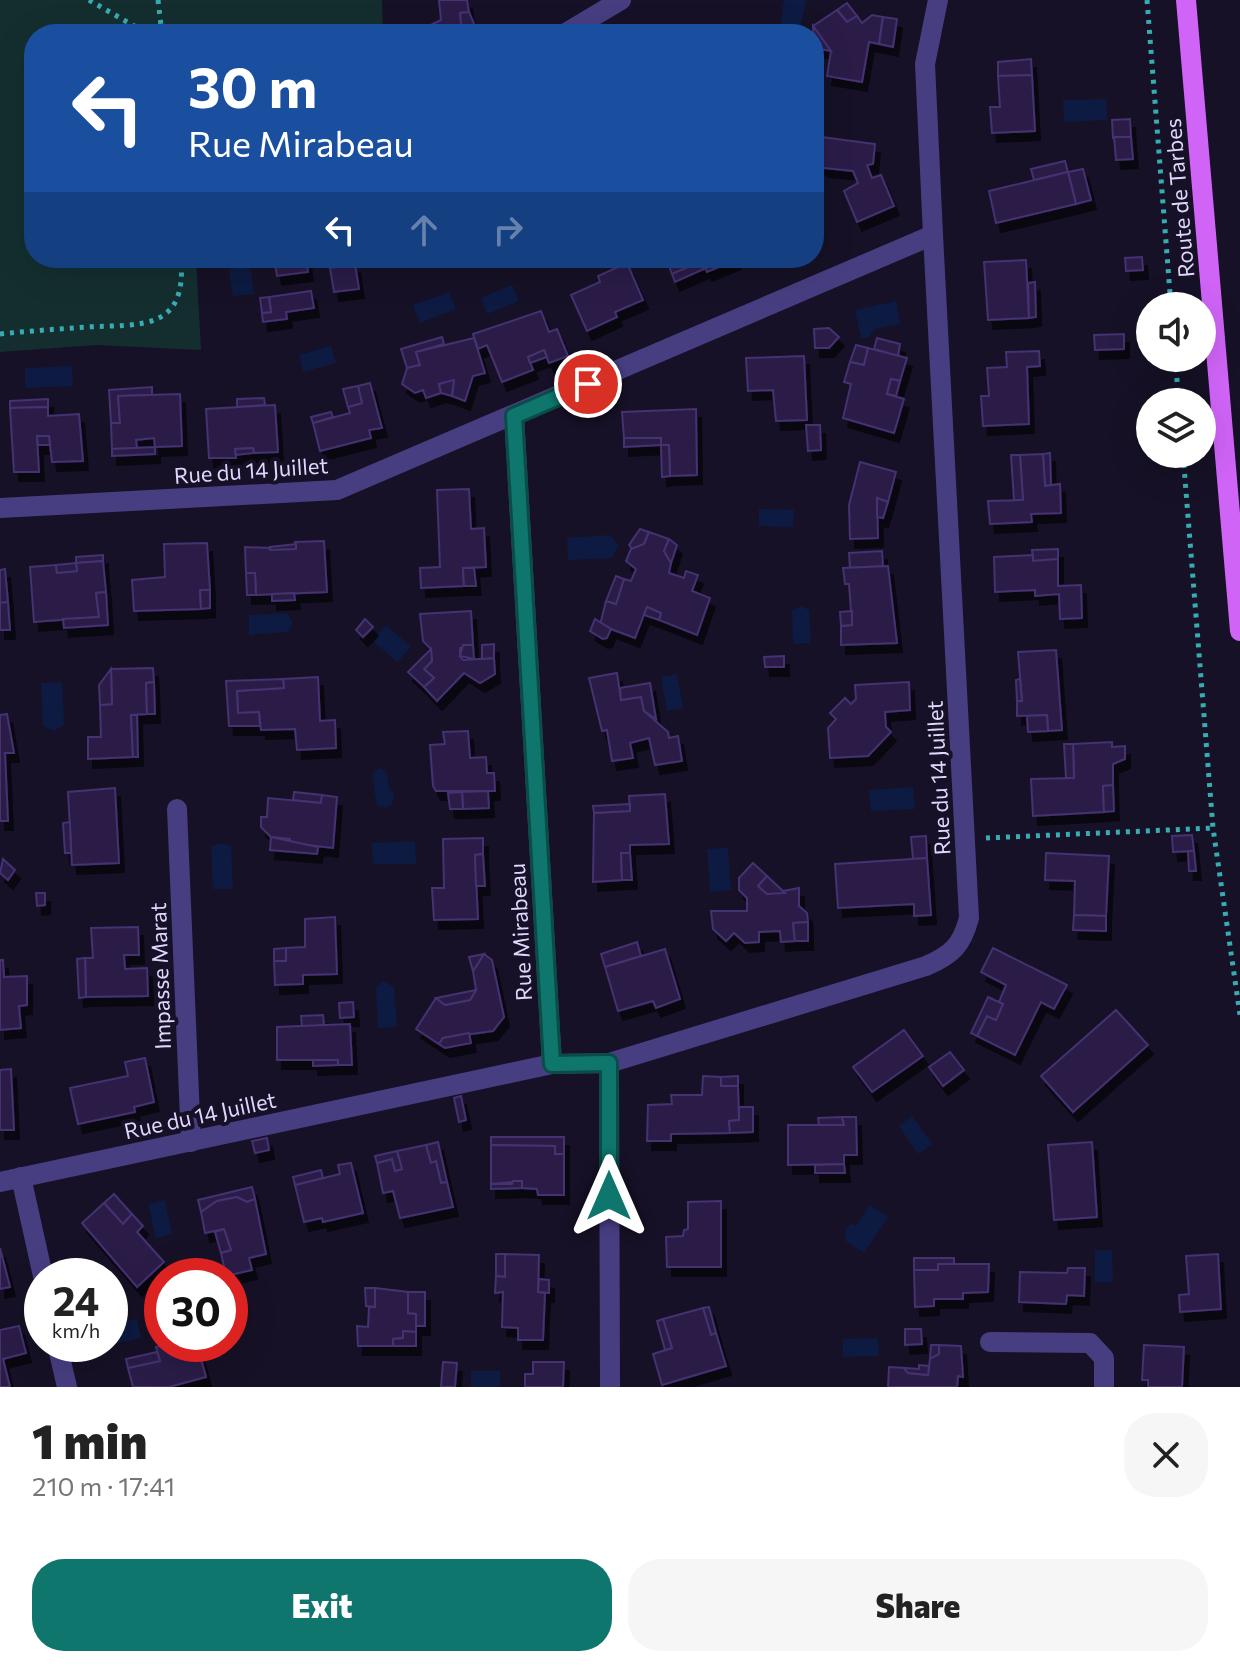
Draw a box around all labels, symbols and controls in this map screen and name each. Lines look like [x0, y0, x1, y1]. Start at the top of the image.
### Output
text: 30 m [188, 51, 317, 120]
icon: left [56, 56, 160, 160]
street label: Route de Tarbes [1159, 117, 1199, 279]
text: Rue Mirabeau [188, 120, 414, 164]
icon: left [318, 208, 362, 252]
icon: ahead [402, 208, 446, 252]
icon: right [486, 208, 530, 252]
map controls [1136, 292, 1216, 468]
button: sound [1136, 292, 1216, 372]
pin [554, 350, 622, 418]
icon: arrive [566, 362, 610, 406]
button: layers [1136, 388, 1216, 468]
street label: Rue du 14 Juillet [173, 451, 329, 489]
street label: Rue du 14 Juillet [920, 700, 956, 856]
street label: Rue Mirabeau [503, 862, 537, 1002]
street label: Impasse Marat [144, 902, 176, 1050]
street label: Rue du 14 Juillet [122, 1086, 278, 1144]
position arrow [567, 1154, 651, 1238]
speed limit sign: 30 [144, 1258, 248, 1362]
text: 24 [53, 1275, 99, 1324]
text: km/h [52, 1318, 100, 1342]
text: 1 min [32, 1410, 147, 1469]
button: close [1124, 1413, 1208, 1497]
text: 210 m · 17:41 [32, 1470, 175, 1501]
button: Exit [32, 1559, 612, 1651]
button: Share [628, 1559, 1208, 1651]

